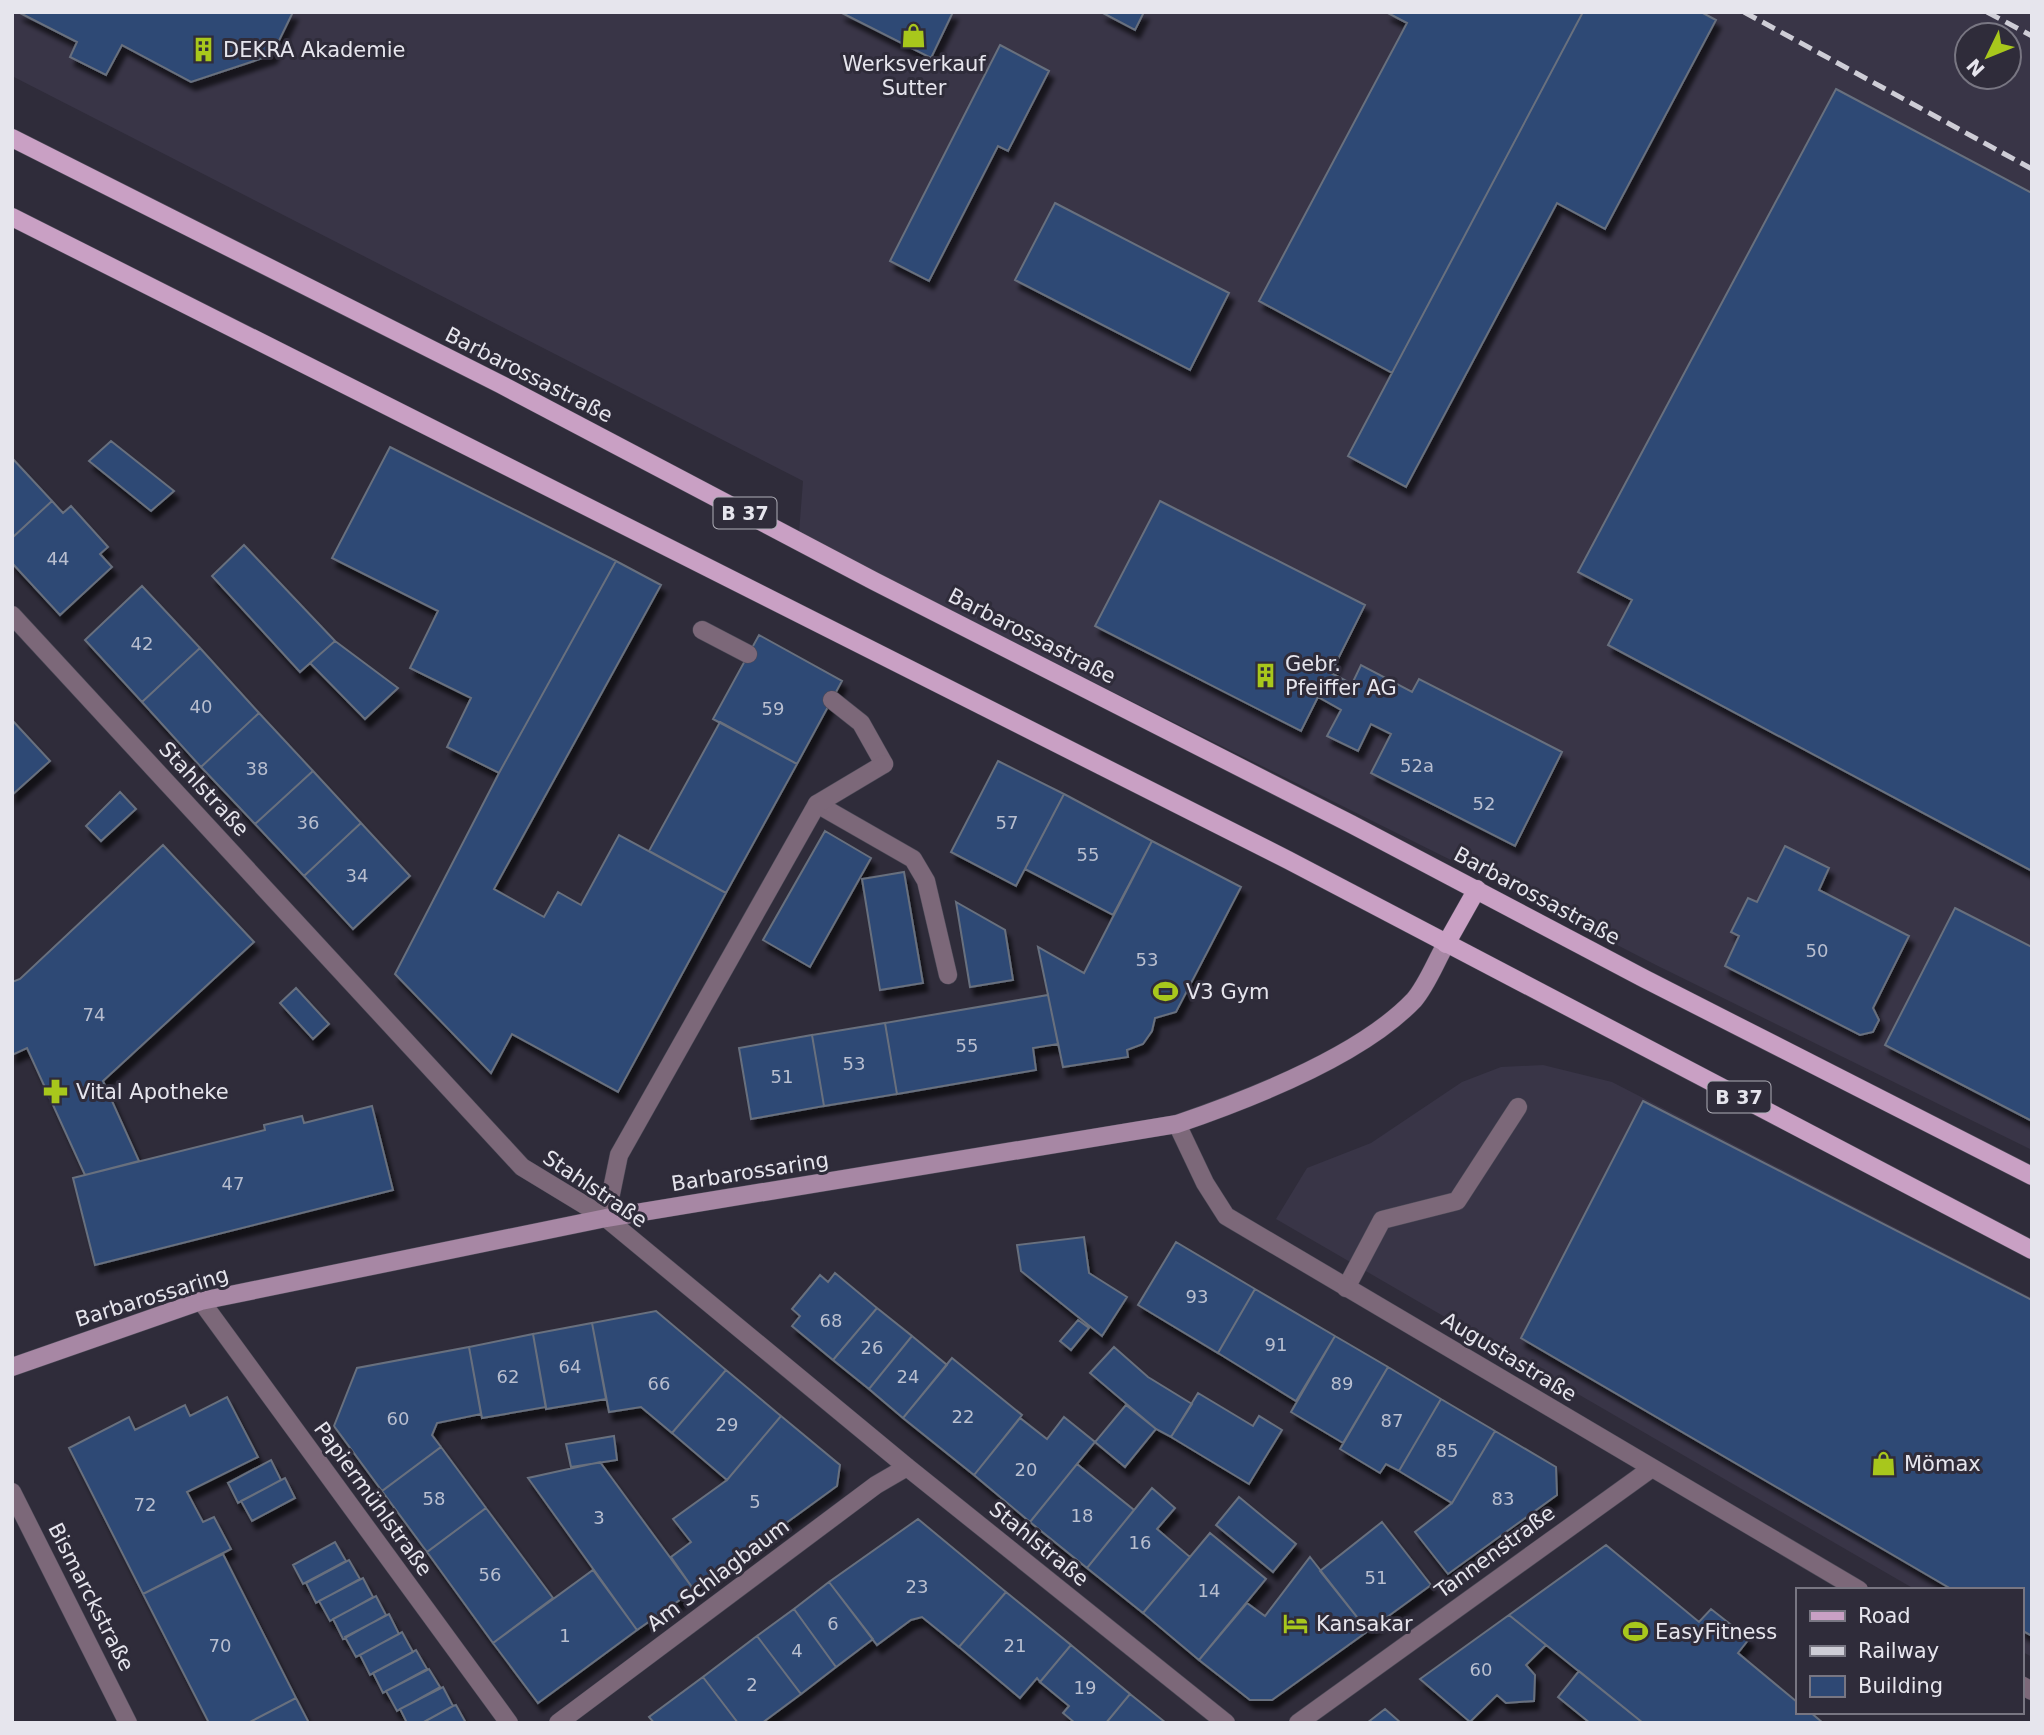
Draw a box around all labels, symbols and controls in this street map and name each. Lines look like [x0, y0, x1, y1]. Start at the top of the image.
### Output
shop icon: Werksverkauf Sutter [900, 21, 928, 49]
north arrow [1953, 21, 2023, 91]
building icon: DEKRA Akademie [189, 36, 217, 64]
place label: DEKRA Akademie [223, 38, 405, 62]
place label: Werksverkauf Sutter [842, 52, 986, 100]
text: N [1962, 54, 1989, 81]
street label: Barbarossastraße [441, 322, 617, 428]
road number: B 37 [714, 498, 776, 528]
house number: 44 [47, 548, 69, 569]
street label: Barbarossastraße [944, 583, 1120, 689]
house number: 42 [131, 633, 153, 654]
place label: Gebr. Pfeiffer AG [1285, 652, 1397, 700]
building icon: Gebr. Pfeiffer AG [1251, 662, 1279, 690]
house number: 40 [190, 696, 212, 717]
house number: 59 [762, 698, 784, 719]
street label: Stahlstraße [154, 737, 254, 841]
house number: 52a [1400, 755, 1434, 776]
house number: 38 [246, 758, 268, 779]
house number: 52 [1473, 793, 1495, 814]
house number: 36 [297, 812, 319, 833]
house number: 57 [996, 812, 1018, 833]
street label: Barbarossastraße [1450, 842, 1624, 950]
house number: 55 [1077, 844, 1099, 865]
house number: 34 [346, 865, 368, 886]
house number: 50 [1806, 940, 1828, 961]
house number: 53 [1136, 949, 1158, 970]
sports icon: V3 Gym [1152, 978, 1180, 1006]
place label: V3 Gym [1186, 980, 1270, 1004]
house number: 74 [83, 1004, 105, 1025]
house number: 55 [956, 1035, 978, 1056]
house number: 53 [843, 1053, 865, 1074]
house number: 51 [771, 1066, 793, 1087]
pharmacy icon: Vital Apotheke [42, 1078, 70, 1106]
place label: Vital Apotheke [76, 1080, 229, 1104]
road number: B 37 [1708, 1082, 1770, 1112]
street label: Stahlstraße [538, 1145, 652, 1233]
street label: Barbarossaring [670, 1148, 830, 1196]
house number: 47 [222, 1173, 244, 1194]
street label: Barbarossaring [72, 1262, 232, 1332]
house number: 93 [1186, 1286, 1208, 1307]
street label: Augustastraße [1437, 1307, 1581, 1407]
house number: 68 [820, 1310, 842, 1331]
house number: 91 [1265, 1334, 1287, 1355]
house number: 26 [861, 1337, 883, 1358]
house number: 64 [559, 1356, 581, 1377]
house number: 62 [497, 1366, 519, 1387]
house number: 24 [897, 1366, 919, 1387]
house number: 66 [648, 1373, 670, 1394]
house number: 89 [1331, 1373, 1353, 1394]
house number: 22 [952, 1406, 974, 1427]
house number: 60 [387, 1408, 409, 1429]
house number: 87 [1381, 1410, 1403, 1431]
house number: 29 [716, 1414, 738, 1435]
street label: Papiermühlstraße [309, 1417, 437, 1581]
house number: 85 [1436, 1440, 1458, 1461]
shop icon: Mömax [1870, 1450, 1898, 1478]
place label: Mömax [1904, 1452, 1981, 1476]
house number: 20 [1015, 1459, 1037, 1480]
house number: 58 [423, 1488, 445, 1509]
house number: 83 [1492, 1488, 1514, 1509]
house number: 5 [749, 1491, 761, 1512]
house number: 72 [134, 1494, 156, 1515]
street label: Stahlstraße [985, 1497, 1093, 1591]
street label: Tannenstraße [1430, 1501, 1559, 1604]
house number: 18 [1071, 1505, 1093, 1526]
house number: 3 [593, 1507, 605, 1528]
street label: Am Schlagbaum [642, 1514, 794, 1636]
street label: Bismarckstraße [43, 1519, 139, 1675]
house number: 16 [1129, 1532, 1151, 1553]
house number: 56 [479, 1564, 501, 1585]
house number: 51 [1365, 1567, 1387, 1588]
house number: 23 [906, 1576, 928, 1597]
house number: 14 [1198, 1580, 1220, 1601]
legend [1796, 1588, 2023, 1714]
text: Road [1858, 1604, 1911, 1628]
hotel icon: Kansakar [1282, 1610, 1310, 1638]
place label: Kansakar [1316, 1612, 1413, 1636]
house number: 6 [827, 1613, 839, 1634]
sports icon: EasyFitness [1621, 1618, 1649, 1646]
place label: EasyFitness [1655, 1620, 1777, 1644]
house number: 1 [559, 1625, 571, 1646]
house number: 70 [209, 1635, 231, 1656]
house number: 21 [1004, 1635, 1026, 1656]
text: Railway [1858, 1639, 1939, 1663]
house number: 4 [791, 1640, 803, 1661]
house number: 60 [1470, 1659, 1492, 1680]
house number: 2 [746, 1674, 758, 1695]
text: Building [1858, 1674, 1943, 1698]
house number: 19 [1074, 1677, 1096, 1698]

